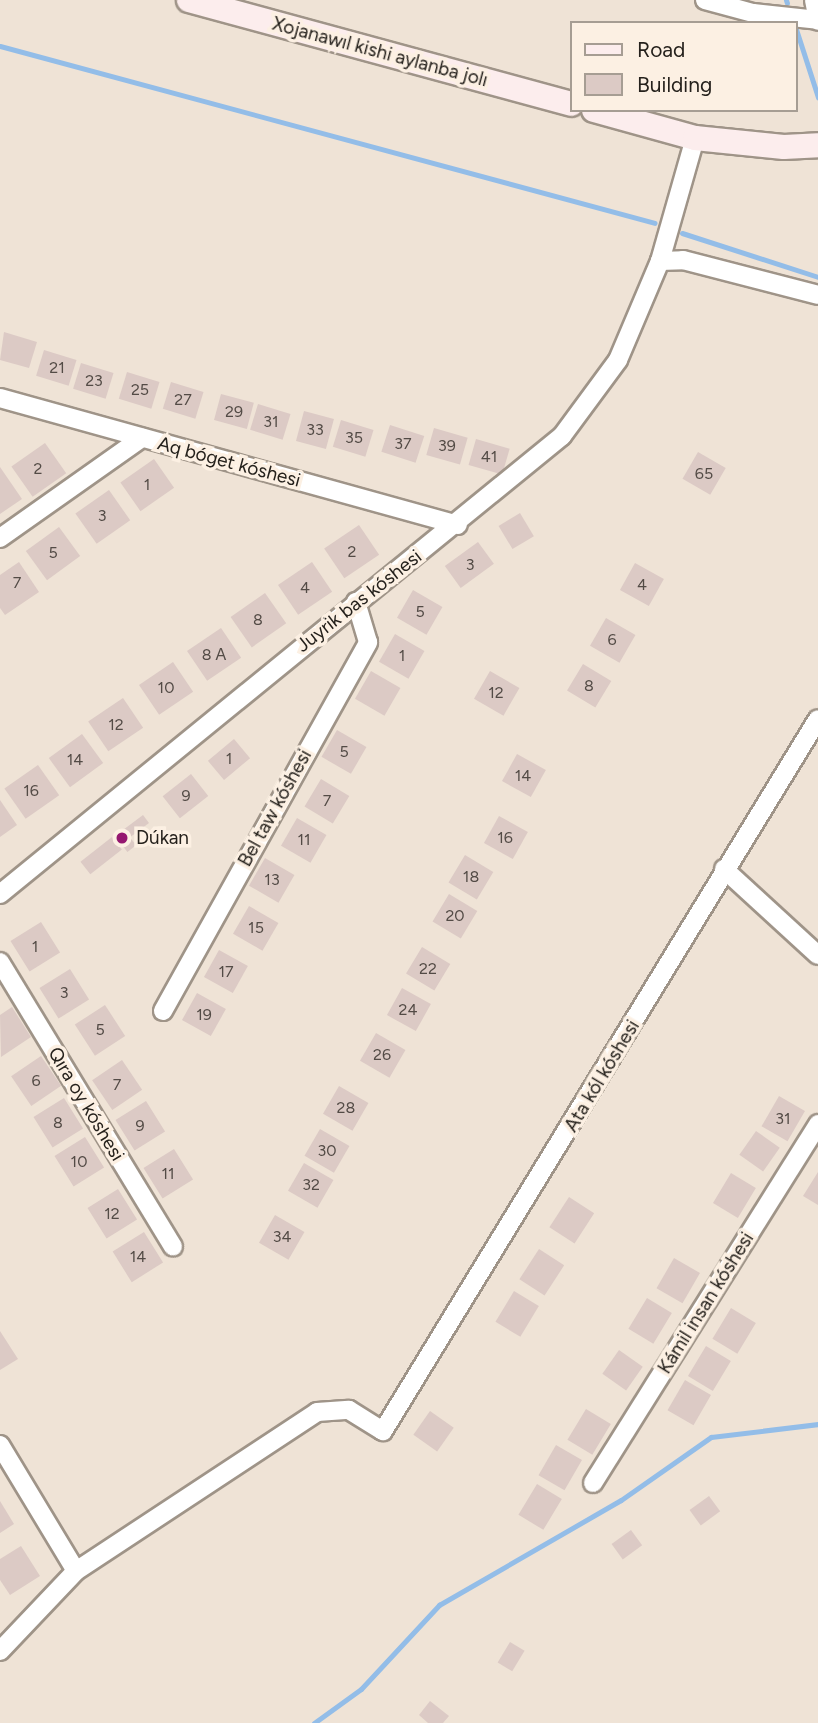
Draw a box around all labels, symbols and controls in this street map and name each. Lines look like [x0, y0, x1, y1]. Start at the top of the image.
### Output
street label: Xojanawıl kishi aylanba jolı [270, 12, 490, 92]
legend [570, 21, 797, 112]
text: Road [637, 37, 685, 62]
text: Building [637, 72, 712, 97]
house number: 21 [49, 358, 65, 378]
house number: 23 [85, 371, 103, 391]
house number: 25 [131, 380, 149, 400]
house number: 27 [174, 390, 192, 410]
house number: 29 [225, 402, 243, 422]
house number: 31 [263, 412, 279, 432]
house number: 33 [306, 420, 324, 440]
house number: 35 [345, 428, 363, 448]
street label: Aq bóget kóshesi [155, 432, 303, 492]
house number: 37 [394, 434, 412, 454]
house number: 39 [438, 436, 456, 456]
house number: 41 [481, 447, 497, 467]
house number: 2 [34, 459, 42, 479]
house number: 65 [695, 464, 713, 484]
house number: 1 [144, 475, 150, 495]
house number: 3 [98, 506, 106, 526]
house number: 2 [348, 542, 356, 562]
house number: 5 [48, 543, 58, 563]
street label: Juyrik bas kóshesi [292, 545, 426, 657]
house number: 3 [466, 555, 474, 575]
house number: 7 [13, 573, 21, 593]
house number: 4 [637, 575, 647, 595]
house number: 4 [300, 578, 310, 598]
house number: 5 [415, 602, 425, 622]
house number: 8 [253, 610, 263, 630]
house number: 6 [607, 630, 617, 650]
house number: 8 А [202, 645, 226, 665]
house number: 1 [399, 646, 405, 666]
house number: 8 [584, 676, 594, 696]
house number: 10 [158, 678, 174, 698]
house number: 12 [488, 683, 504, 703]
house number: 12 [108, 715, 124, 735]
house number: 5 [339, 742, 349, 762]
street label: Bel taw kóshesi [233, 746, 317, 870]
house number: 1 [226, 749, 232, 769]
house number: 14 [67, 750, 83, 770]
house number: 14 [515, 766, 531, 786]
house number: 16 [23, 781, 39, 801]
house number: 9 [181, 786, 191, 806]
house number: 7 [323, 791, 331, 811]
place label: Dúkan [136, 827, 189, 849]
house number: 16 [497, 828, 513, 848]
marker: Dúkan [114, 830, 130, 846]
house number: 11 [297, 830, 311, 850]
house number: 18 [463, 867, 479, 887]
house number: 13 [264, 870, 280, 890]
house number: 20 [445, 906, 465, 926]
house number: 15 [248, 918, 264, 938]
house number: 1 [32, 937, 38, 957]
house number: 22 [419, 959, 437, 979]
house number: 17 [218, 962, 234, 982]
house number: 3 [60, 983, 68, 1003]
house number: 24 [399, 1000, 417, 1020]
house number: 19 [196, 1005, 212, 1025]
street label: Ata kól kóshesi [560, 1016, 644, 1136]
house number: 5 [95, 1020, 105, 1040]
street label: Qıra oy kóshesi [43, 1043, 129, 1165]
house number: 26 [373, 1045, 391, 1065]
house number: 6 [31, 1071, 41, 1091]
house number: 7 [113, 1075, 121, 1095]
house number: 28 [337, 1098, 355, 1118]
house number: 31 [775, 1109, 791, 1129]
house number: 8 [53, 1113, 63, 1133]
house number: 9 [135, 1116, 145, 1136]
house number: 30 [318, 1141, 336, 1161]
house number: 10 [71, 1152, 87, 1172]
house number: 11 [161, 1164, 175, 1184]
house number: 32 [302, 1175, 320, 1195]
house number: 12 [104, 1204, 120, 1224]
house number: 34 [273, 1227, 291, 1247]
street label: Kámil insan kóshesi [653, 1228, 759, 1378]
house number: 14 [130, 1247, 146, 1267]

